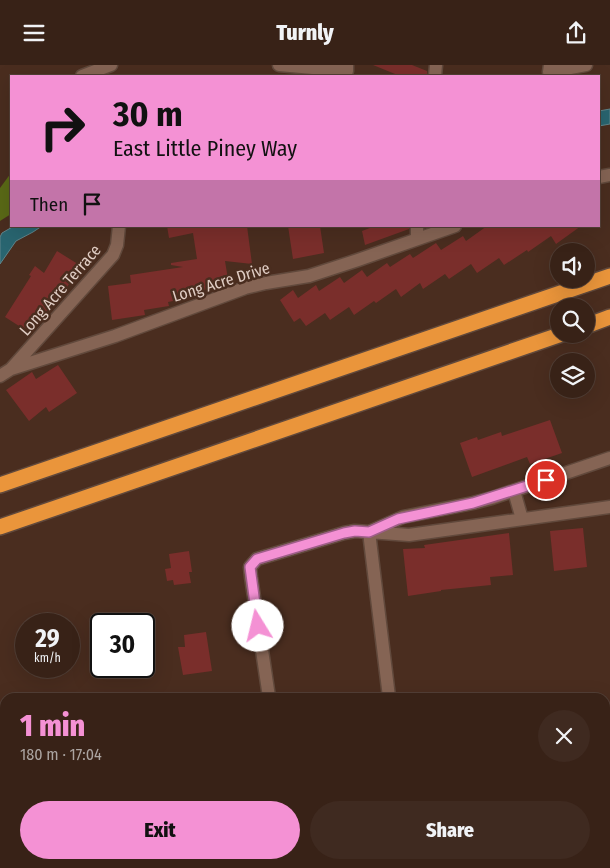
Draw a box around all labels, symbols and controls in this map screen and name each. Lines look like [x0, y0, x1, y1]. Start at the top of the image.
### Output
icon: menu [20, 19, 48, 47]
text: Turnly [276, 19, 334, 46]
icon: share [562, 19, 590, 47]
text: 30 m [113, 93, 183, 135]
icon: right [30, 95, 95, 160]
text: East Little Piney Way [113, 135, 297, 162]
icon: arrive [78, 190, 106, 218]
text: Then [30, 193, 68, 216]
street label: Long Acre Terrace [15, 241, 105, 339]
map controls [550, 243, 595, 398]
button: sound [550, 243, 595, 288]
street label: Long Acre Drive [170, 258, 272, 306]
button: search [550, 298, 595, 343]
button: layers [550, 353, 595, 398]
pin [525, 459, 567, 501]
icon: arrive [532, 466, 560, 494]
position arrow [231, 599, 283, 651]
speed limit sign: 30 [90, 613, 155, 678]
text: 29 [35, 624, 60, 654]
text: km/h [34, 651, 61, 665]
text: 1 min [20, 708, 85, 744]
button: close [538, 710, 590, 762]
text: 180 m · 17:04 [20, 745, 102, 764]
button: Exit [20, 801, 300, 859]
button: Share [310, 801, 590, 859]

